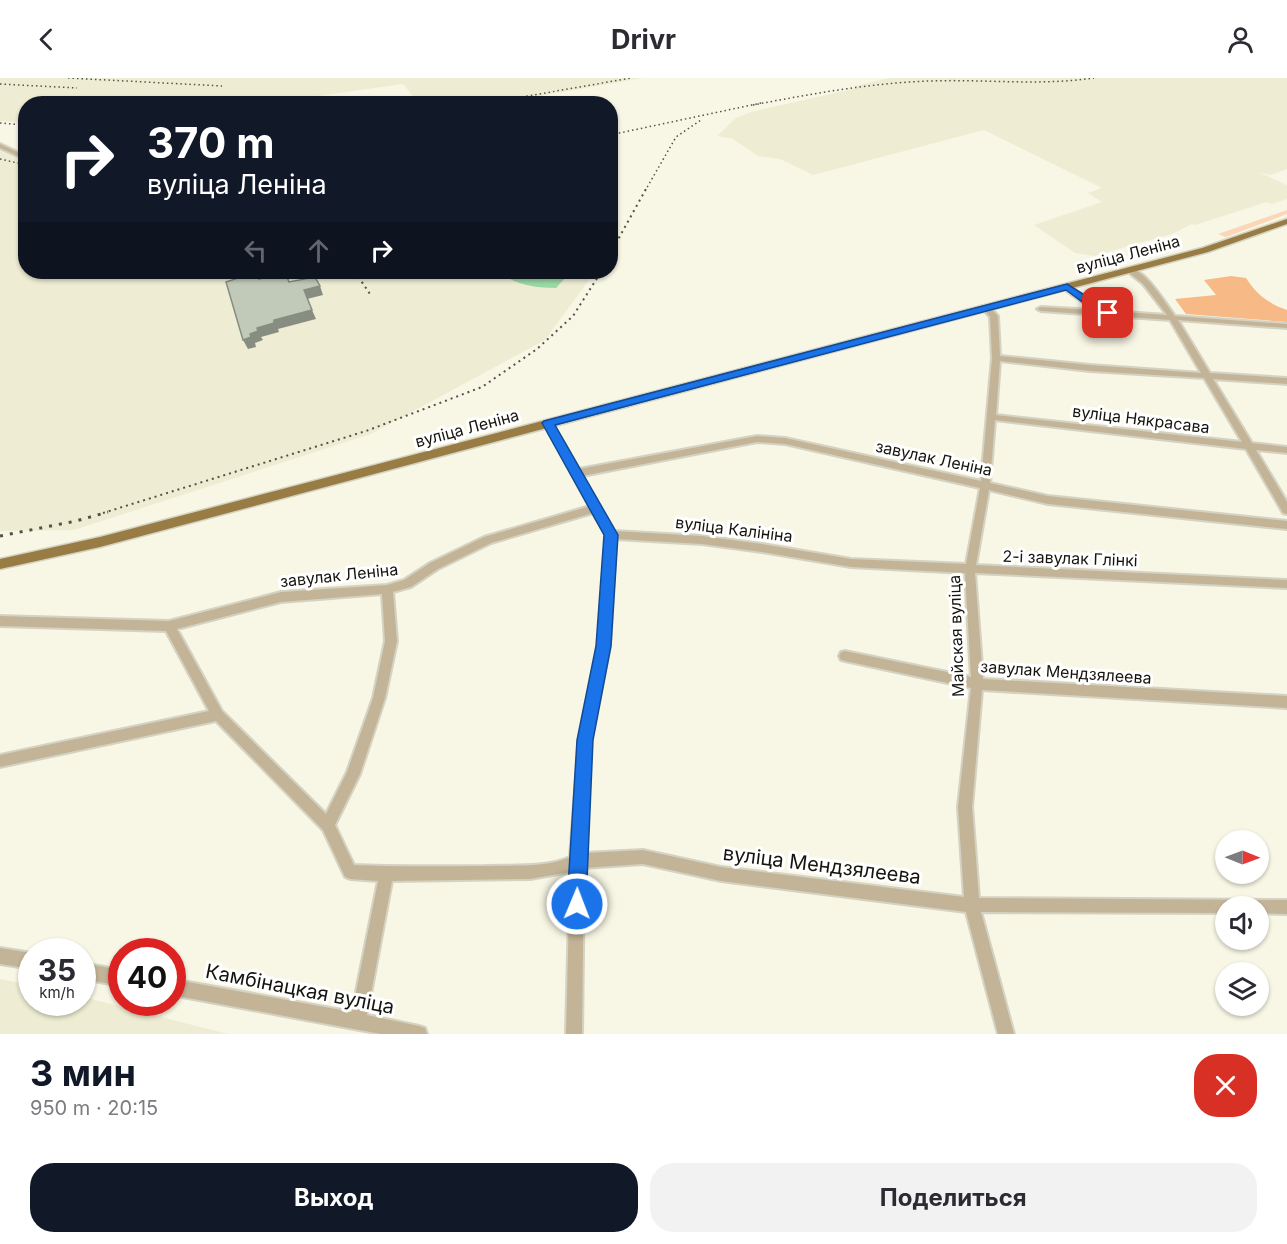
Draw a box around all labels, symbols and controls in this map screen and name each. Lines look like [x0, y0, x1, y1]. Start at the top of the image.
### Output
icon: back [30, 23, 63, 56]
text: Drivr [611, 23, 676, 56]
icon: person [1224, 23, 1257, 56]
text: 370 m [147, 117, 274, 168]
icon: right [48, 120, 126, 198]
text: вуліца Леніна [147, 168, 327, 201]
street label: вуліца Леніна [1074, 231, 1182, 277]
icon: left [239, 234, 272, 267]
icon: ahead [302, 234, 335, 267]
icon: right [365, 234, 398, 267]
pin [1082, 287, 1133, 338]
icon: arrive [1091, 296, 1124, 329]
street label: вуліца Някрасава [1071, 401, 1211, 437]
street label: вуліца Леніна [413, 405, 521, 451]
street label: завулак Леніна [874, 436, 994, 480]
street label: вуліца Калініна [674, 512, 794, 546]
street label: 2-і завулак Глінкі [1002, 546, 1138, 570]
street label: завулак Леніна [279, 559, 399, 591]
street label: Майская вуліца [944, 575, 968, 697]
street label: завулак Мендзялеева [980, 656, 1152, 688]
north arrow [1215, 830, 1269, 884]
map controls [1215, 830, 1269, 1016]
street label: вуліца Мендзялеева [722, 841, 922, 889]
position arrow [545, 872, 609, 936]
button: sound [1215, 896, 1269, 950]
speed limit sign: 40 [108, 938, 186, 1016]
text: 35 [38, 952, 76, 988]
street label: Камбінацкая вуліца [204, 959, 396, 1019]
button: layers [1215, 962, 1269, 1016]
text: km/h [39, 983, 75, 1002]
text: 3 мин [30, 1051, 136, 1095]
button: close [1194, 1054, 1257, 1117]
text: 950 m · 20:15 [30, 1096, 158, 1120]
button: Выход [30, 1163, 638, 1232]
button: Поделиться [650, 1163, 1257, 1232]

